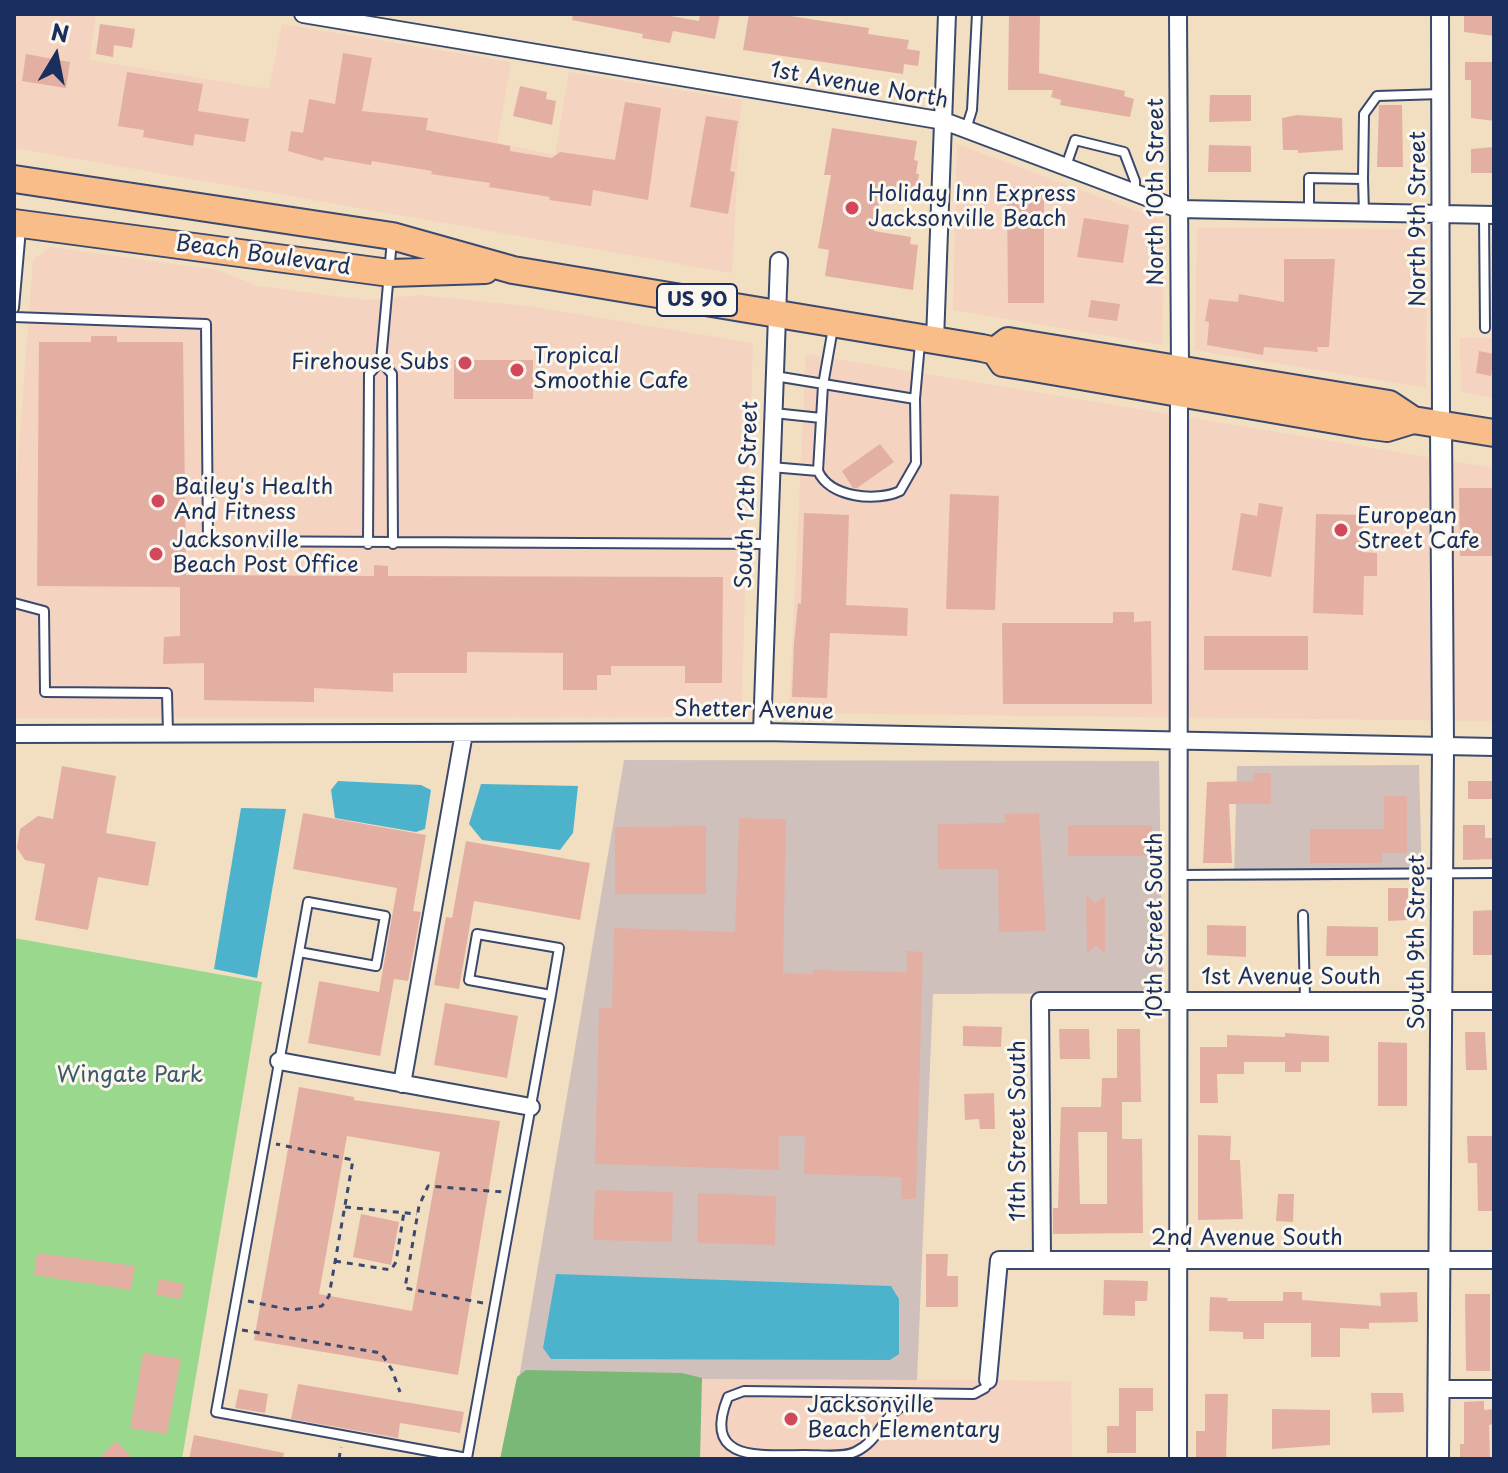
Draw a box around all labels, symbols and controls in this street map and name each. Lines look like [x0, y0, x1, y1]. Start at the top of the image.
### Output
text: N [49, 14, 72, 50]
north arrow [16, 16, 96, 96]
street label: 1st Avenue North [768, 57, 950, 115]
street label: North 10th Street [1144, 98, 1170, 286]
street label: North 9th Street [1406, 131, 1432, 307]
place label: Holiday Inn Express Jacksonville Beach [868, 182, 1076, 234]
marker: Holiday Inn Express Jacksonville Beach [843, 199, 861, 217]
street label: Beach Boulevard [174, 231, 352, 281]
road number: US 90 [657, 284, 737, 316]
place label: Tropical Smoothie Cafe [533, 344, 688, 396]
place label: Firehouse Subs [291, 350, 449, 376]
marker: Firehouse Subs [456, 354, 474, 372]
marker: Tropical Smoothie Cafe [508, 361, 526, 379]
street label: South 12th Street [732, 401, 764, 589]
place label: Bailey's Health And Fitness [174, 475, 333, 526]
marker: Bailey's Health And Fitness [149, 492, 167, 510]
place label: European Street Cafe [1357, 504, 1480, 556]
marker: European Street Cafe [1332, 521, 1350, 539]
place label: Jacksonville Beach Post Office [172, 528, 359, 580]
marker: Jacksonville Beach Post Office [147, 545, 165, 563]
street label: Shetter Avenue [674, 696, 834, 726]
street label: 10th Street South [1143, 833, 1169, 1019]
street label: South 9th Street [1405, 854, 1431, 1030]
street label: 1st Avenue South [1201, 965, 1381, 991]
street label: 11th Street South [1006, 1040, 1032, 1222]
park label: Wingate Park [57, 1063, 203, 1089]
street label: 2nd Avenue South [1151, 1226, 1343, 1252]
place label: Jacksonville Beach Elementary [807, 1393, 1000, 1444]
marker: Jacksonville Beach Elementary [782, 1410, 800, 1428]

